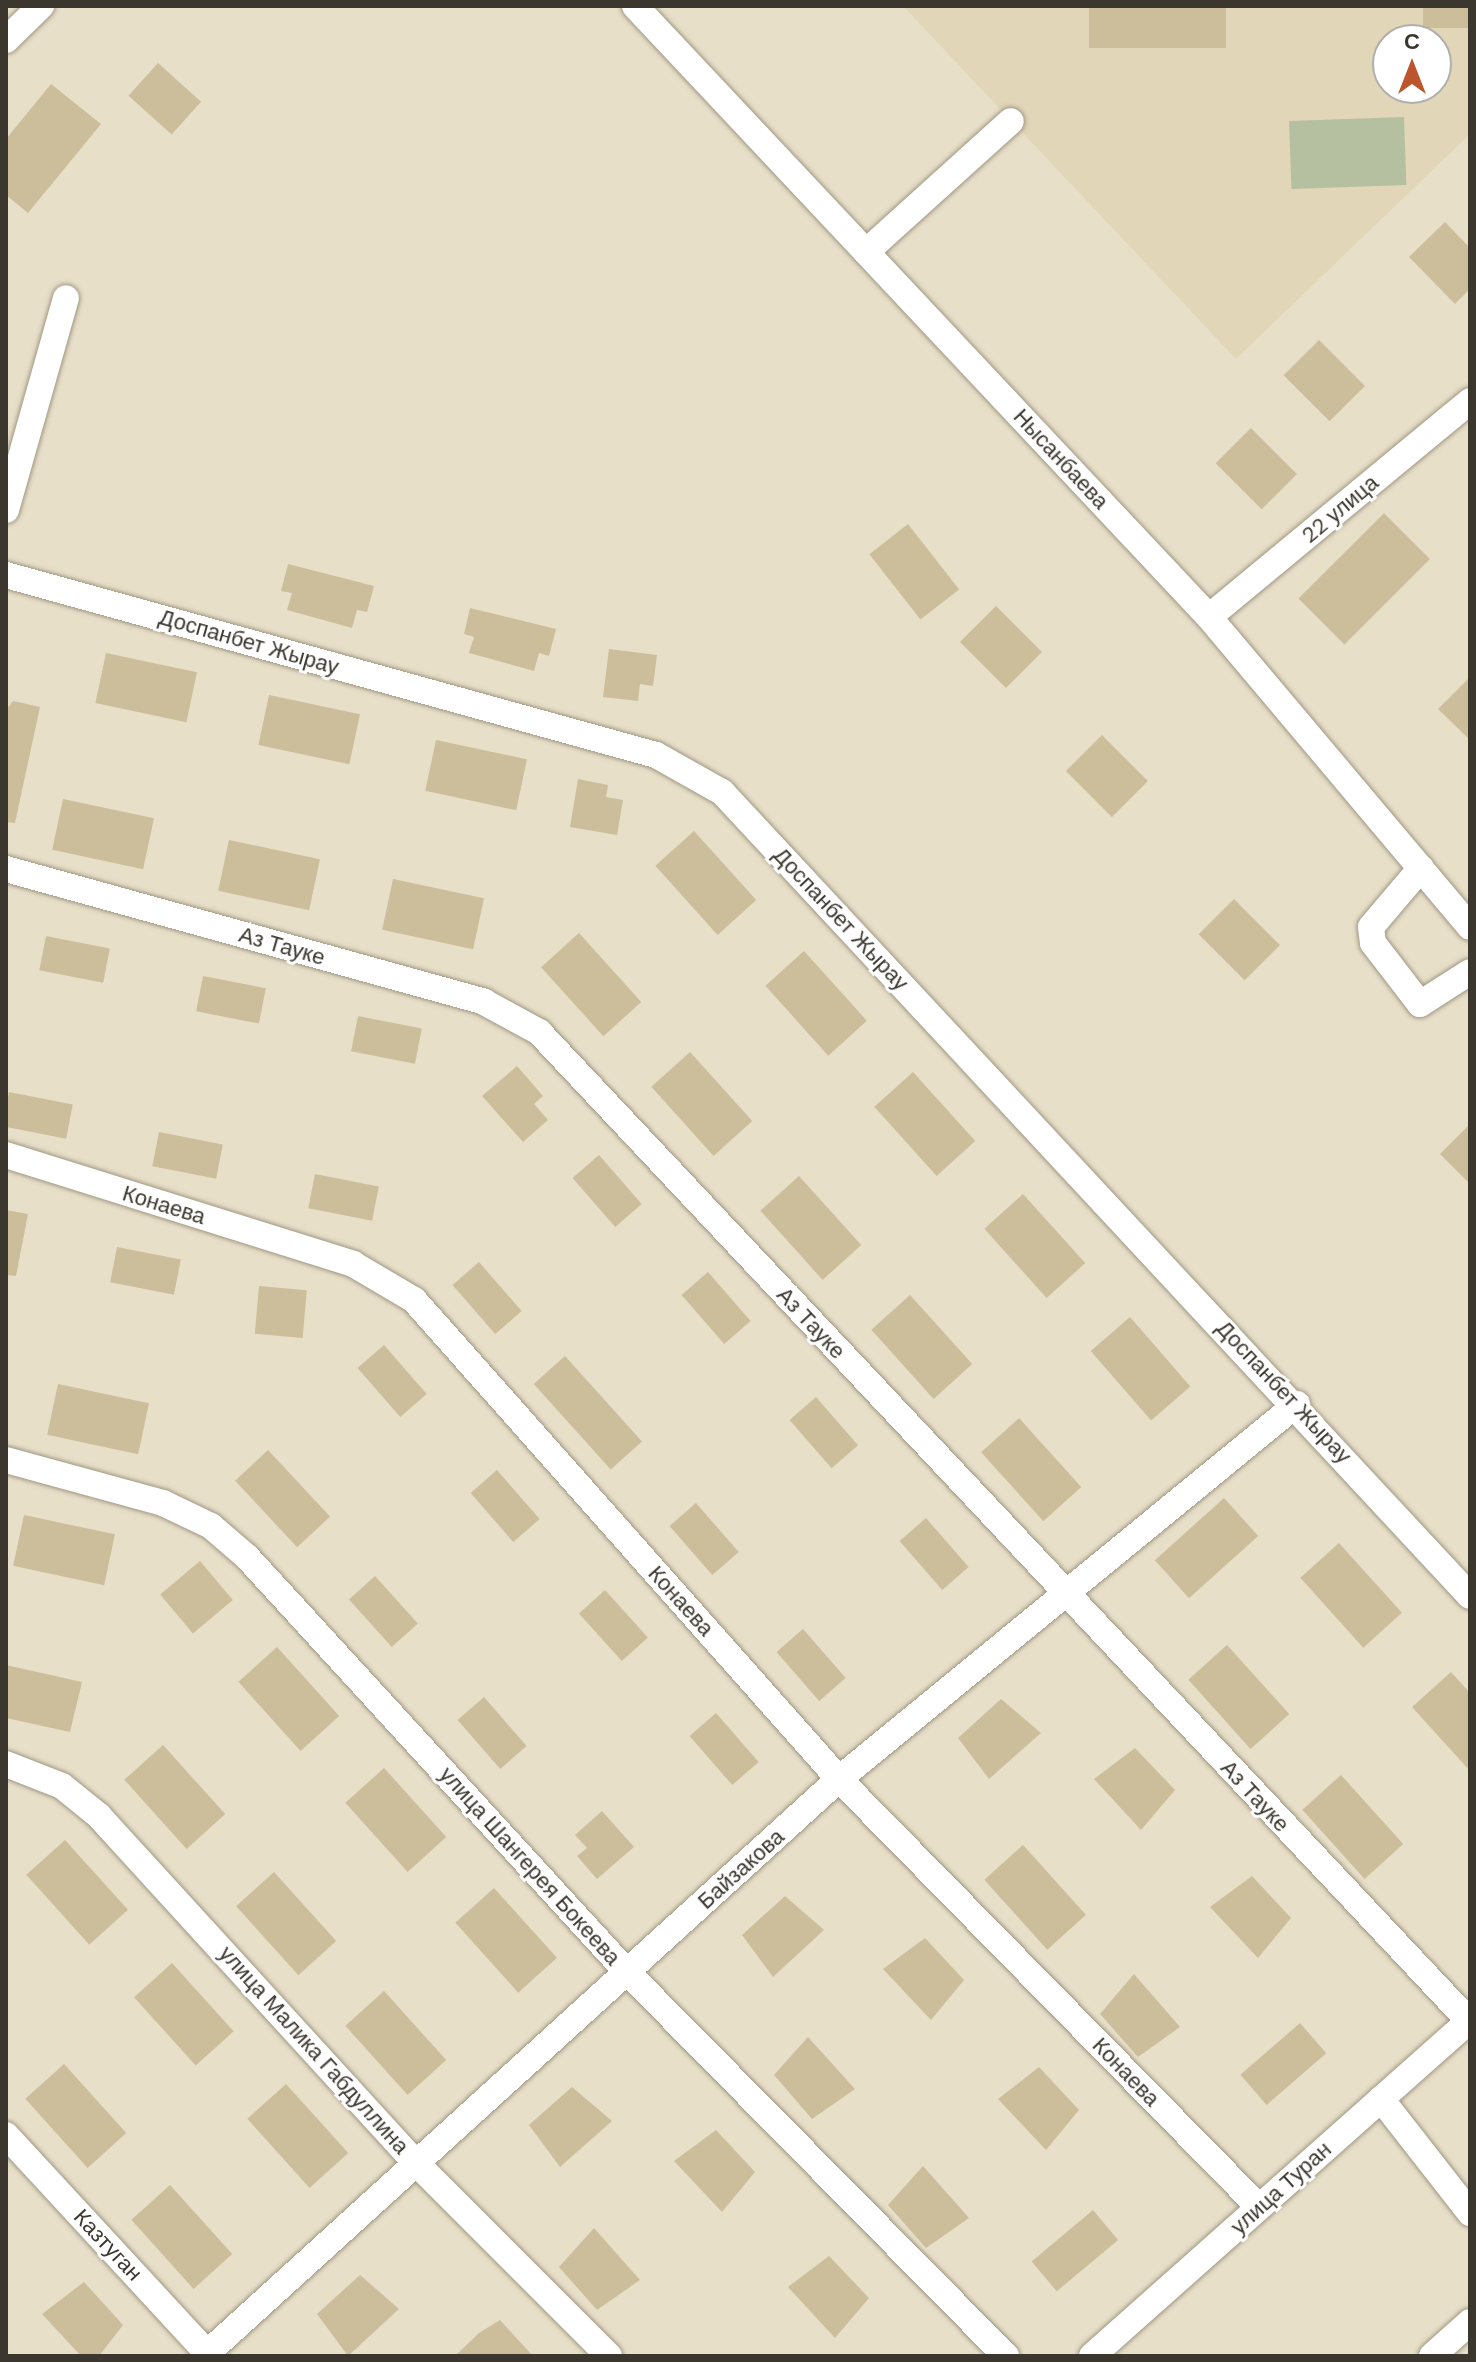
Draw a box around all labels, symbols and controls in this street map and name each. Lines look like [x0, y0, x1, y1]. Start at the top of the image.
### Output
north arrow [1372, 24, 1452, 104]
text: С [1404, 27, 1420, 56]
street label: Нысанбаева [1008, 403, 1114, 515]
street label: 22 улица [1296, 469, 1384, 549]
street label: Доспанбет Жырау [156, 604, 342, 680]
street label: Доспанбет Жырау [768, 842, 914, 996]
street label: Аз Тауке [236, 921, 328, 971]
street label: Конаева [119, 1180, 209, 1230]
street label: Аз Тауке [771, 1282, 851, 1364]
street label: Доспанбет Жырау [1211, 1315, 1357, 1469]
street label: Конаева [643, 1560, 719, 1642]
street label: Аз Тауке [1215, 1755, 1295, 1837]
street label: улица Шангерея Бокеева [434, 1761, 626, 1971]
street label: Байзакова [692, 1823, 790, 1915]
street label: улица Малика Габдуллина [214, 1941, 414, 2159]
street label: Конаева [1087, 2032, 1165, 2112]
street label: улица Туран [1225, 2136, 1337, 2240]
street label: Казтуган [68, 2204, 148, 2286]

